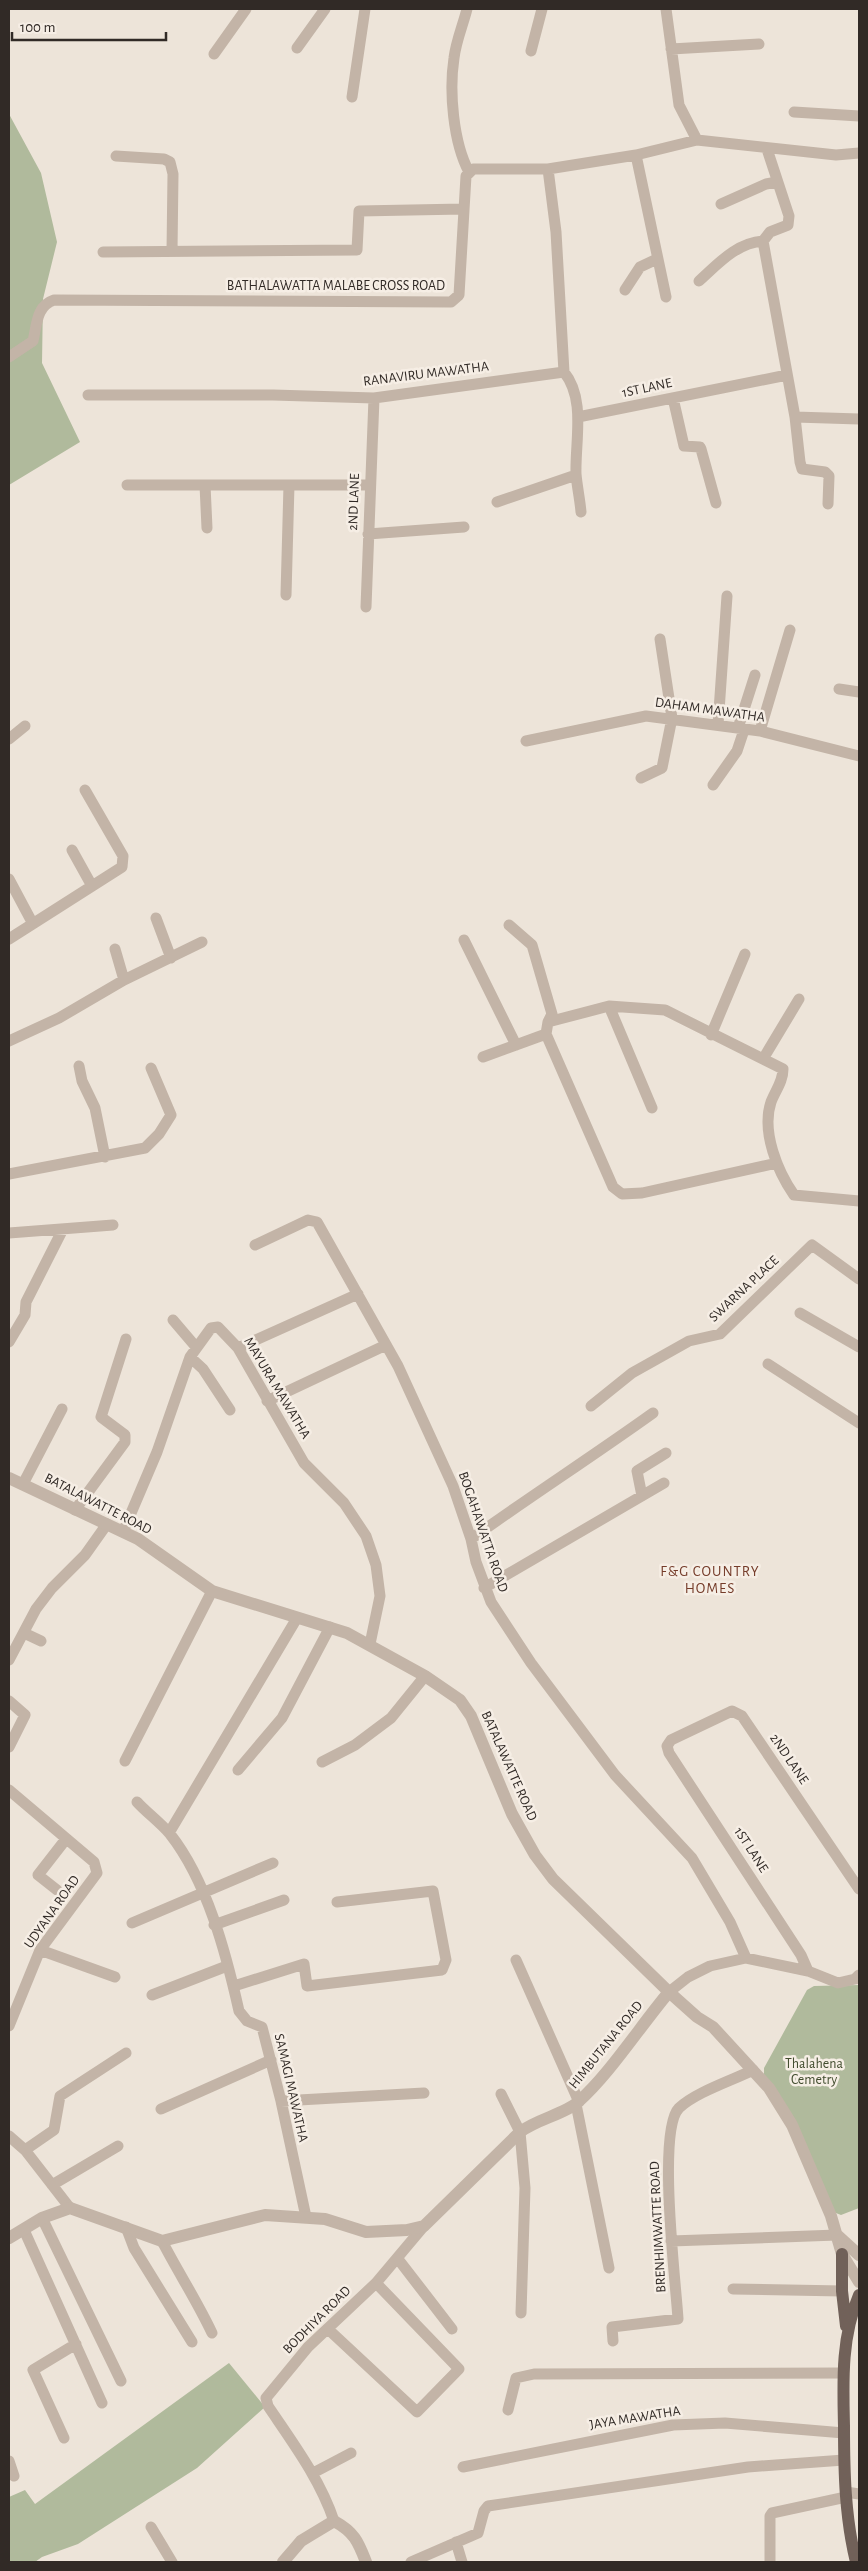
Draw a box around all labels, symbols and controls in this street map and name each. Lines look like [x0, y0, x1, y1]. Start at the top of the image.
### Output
scale bar [12, 10, 166, 42]
text: 100 m [20, 20, 55, 35]
street label: BATHALAWATTA MALABE CROSS ROAD [227, 279, 445, 293]
street label: RANAVIRU MAWATHA [362, 359, 490, 389]
street label: 1ST LANE [621, 376, 673, 400]
street label: 2ND LANE [346, 473, 362, 531]
street label: DAHAM MAWATHA [654, 695, 766, 725]
street label: SWARNA PLACE [706, 1253, 782, 1325]
street label: MAYURA MAWATHA [241, 1335, 313, 1441]
street label: BOGAHAWATTA ROAD [456, 1470, 510, 1594]
street label: BATALAWATTE ROAD [42, 1471, 154, 1537]
district label: F&G COUNTRY HOMES [660, 1564, 760, 1596]
street label: BATALAWATTE ROAD [479, 1709, 539, 1823]
street label: 2ND LANE [767, 1731, 811, 1787]
street label: 1ST LANE [731, 1825, 771, 1875]
street label: UDYANA ROAD [22, 1873, 82, 1951]
street label: HIMBUTANA ROAD [566, 1999, 646, 2091]
street label: SAMAGI MAWATHA [272, 2032, 310, 2144]
park label: Thalahena Cemetry [785, 2057, 843, 2087]
street label: BRENHIMWATTE ROAD [648, 2161, 668, 2293]
street label: BODHIYA ROAD [280, 2283, 354, 2357]
street label: JAYA MAWATHA [589, 2404, 681, 2432]

